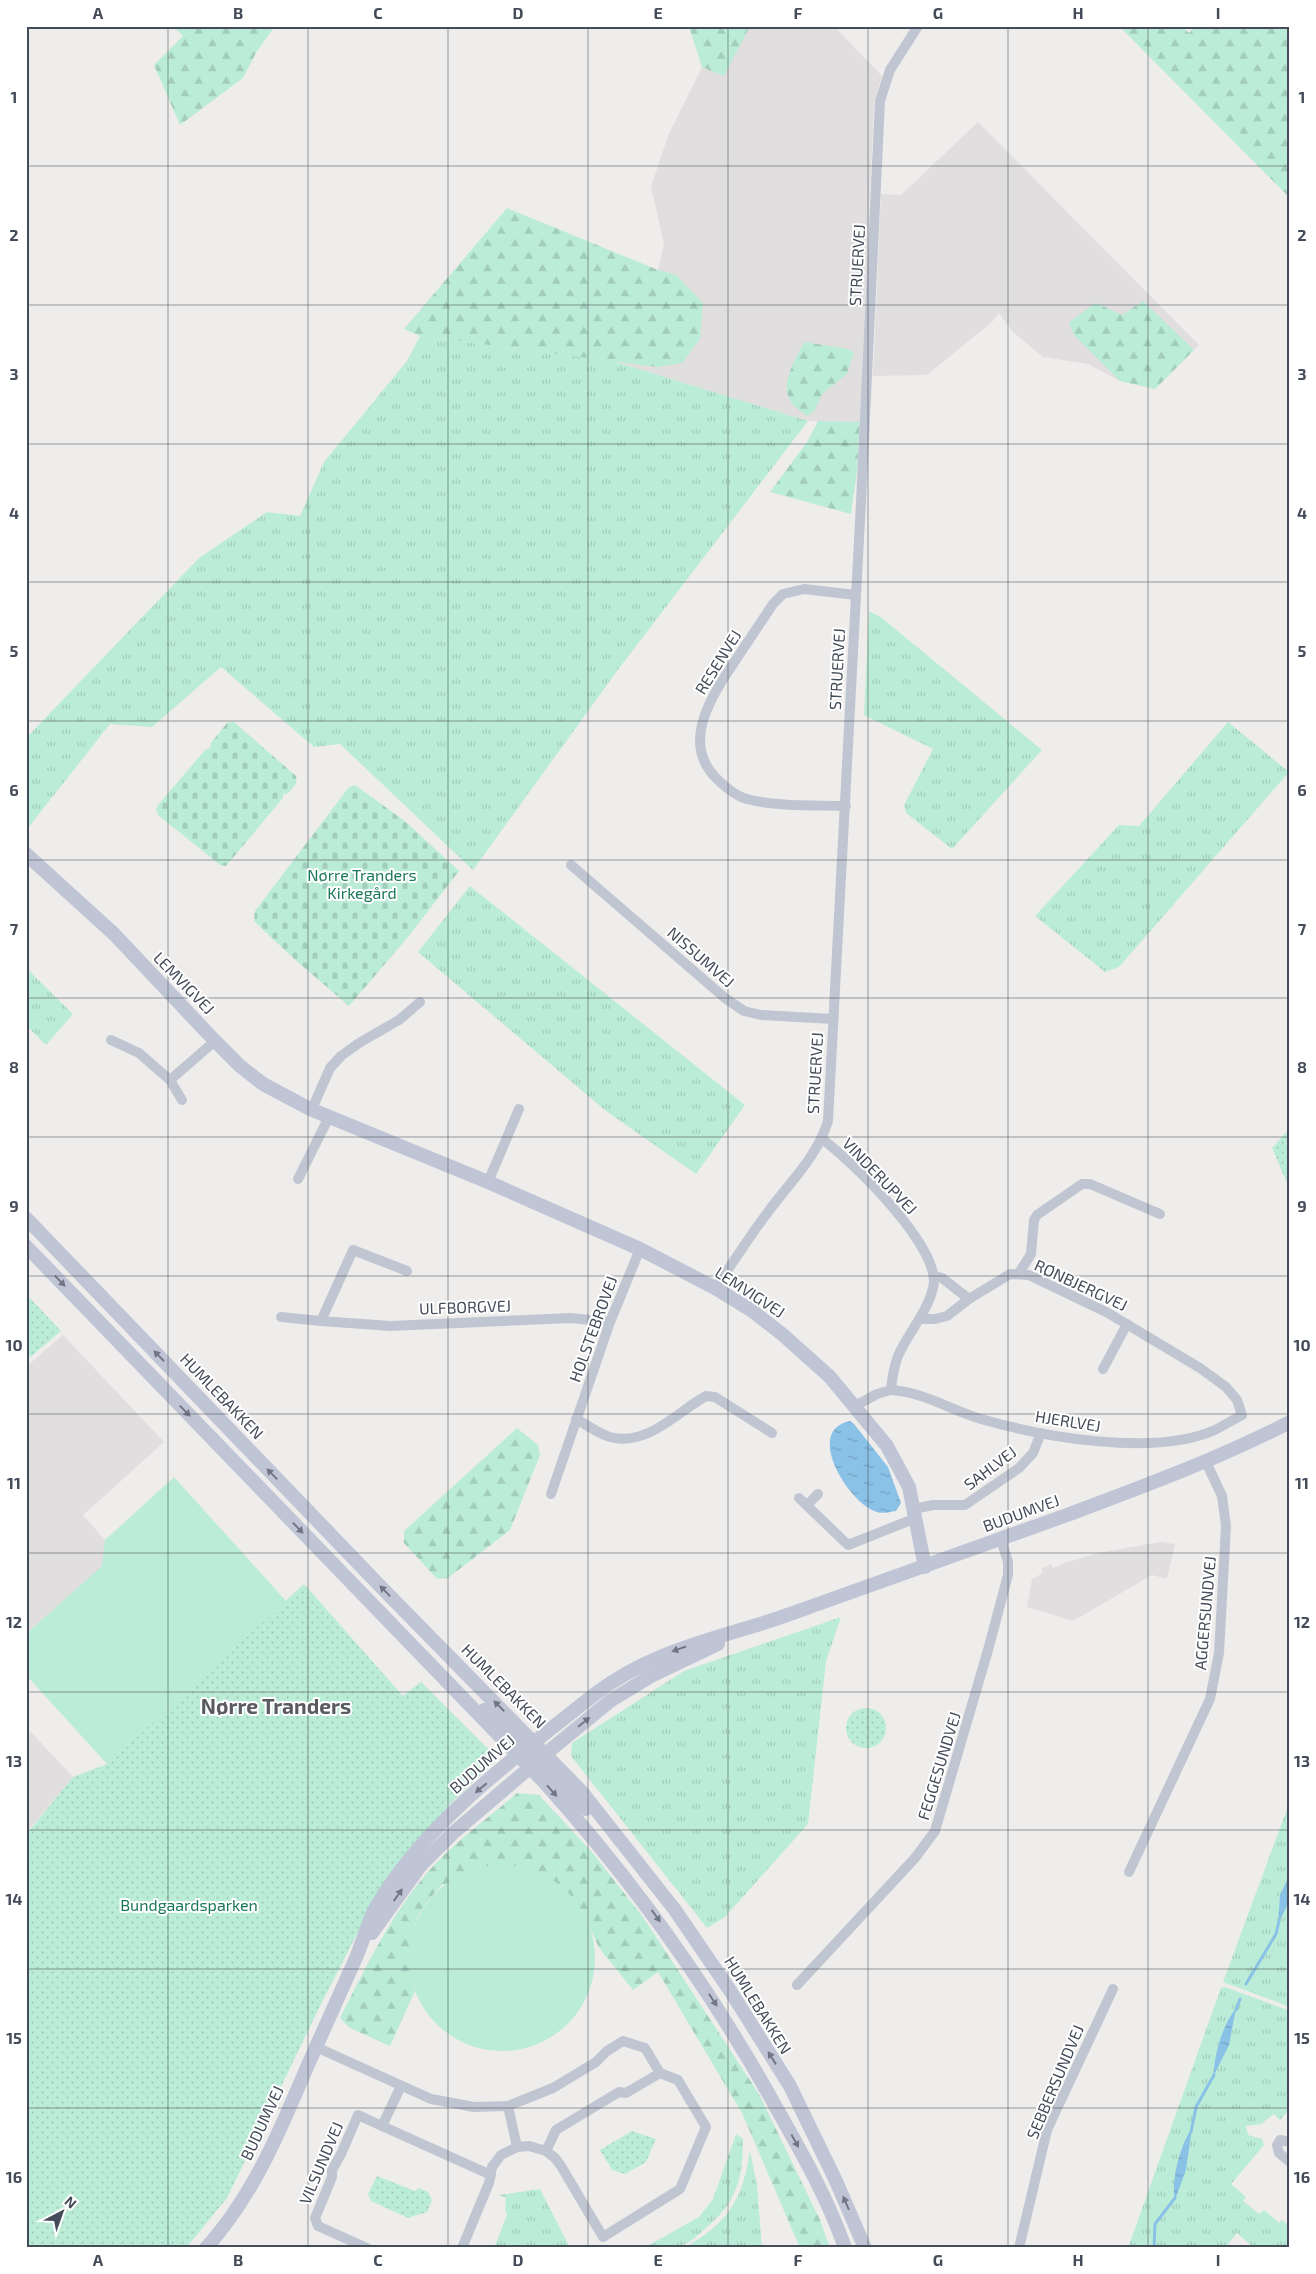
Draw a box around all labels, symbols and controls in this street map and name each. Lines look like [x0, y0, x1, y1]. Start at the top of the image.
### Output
text: A [93, 3, 104, 22]
text: B [233, 3, 243, 22]
text: C [373, 3, 383, 22]
text: D [513, 3, 524, 22]
text: E [653, 3, 663, 22]
text: F [794, 3, 803, 22]
text: G [933, 3, 943, 22]
text: H [1072, 3, 1084, 22]
text: I [1216, 3, 1220, 22]
text: 1 [11, 87, 17, 106]
text: 1 [1299, 87, 1305, 106]
street label: STRUERVEJ [845, 224, 868, 306]
text: 2 [9, 225, 19, 244]
text: 2 [1297, 225, 1307, 244]
text: 3 [9, 364, 19, 383]
text: 3 [1297, 364, 1307, 383]
text: 4 [9, 503, 19, 522]
text: 4 [1297, 503, 1307, 522]
street label: RESENVEJ [690, 626, 745, 697]
street label: STRUERVEJ [825, 628, 848, 710]
text: 5 [10, 641, 19, 660]
text: 5 [1298, 641, 1307, 660]
text: 6 [9, 780, 19, 799]
text: 6 [1297, 780, 1307, 799]
park label: Nørre Tranders Kirkegård [307, 865, 417, 902]
text: 7 [10, 919, 19, 938]
text: 7 [1298, 919, 1307, 938]
street label: NISSUMVEJ [664, 922, 739, 991]
street label: LEMVIGVEJ [150, 948, 219, 1018]
street label: STRUERVEJ [803, 1032, 826, 1114]
text: 8 [9, 1057, 19, 1076]
text: 8 [1297, 1057, 1307, 1076]
street label: VINDERUPVEJ [839, 1133, 922, 1218]
text: 9 [9, 1196, 19, 1215]
text: 9 [1297, 1196, 1307, 1215]
street label: RØNBJERGVEJ [1032, 1255, 1131, 1314]
street label: LEMVIGVEJ [712, 1262, 789, 1321]
street label: HOLSTEBROVEJ [565, 1273, 621, 1384]
one-way arrow [54, 1275, 66, 1287]
street label: ULFBORGVEJ [419, 1295, 511, 1318]
text: 10 [5, 1335, 23, 1354]
text: 10 [1293, 1335, 1311, 1354]
street label: HUMLEBAKKEN [177, 1349, 268, 1442]
one-way arrow [154, 1351, 166, 1363]
one-way arrow [179, 1404, 191, 1416]
street label: HJERLVEJ [1034, 1406, 1102, 1435]
street label: SAHLVEJ [960, 1442, 1020, 1493]
one-way arrow [266, 1468, 278, 1480]
text: 11 [7, 1473, 21, 1492]
text: 11 [1295, 1473, 1309, 1492]
street label: BUDUMVEJ [980, 1490, 1062, 1535]
one-way arrow [292, 1521, 304, 1533]
street label: AGGERSUNDVEJ [1190, 1555, 1219, 1671]
one-way arrow [379, 1585, 391, 1597]
text: 12 [6, 1612, 22, 1631]
text: 12 [1294, 1612, 1310, 1631]
street label: HUMLEBAKKEN [458, 1640, 550, 1732]
one-way arrow [671, 1645, 686, 1653]
district label: Nørre Tranders [201, 1693, 351, 1718]
one-way arrow [493, 1700, 505, 1712]
street label: FEGGESUNDVEJ [913, 1709, 964, 1822]
one-way arrow [577, 1717, 590, 1728]
street label: BUDUMVEJ [445, 1730, 518, 1797]
text: 13 [6, 1751, 22, 1770]
text: 13 [1294, 1751, 1310, 1770]
one-way arrow [475, 1782, 488, 1793]
one-way arrow [546, 1785, 558, 1797]
one-way arrow [393, 1888, 403, 1902]
text: 14 [5, 1889, 23, 1908]
text: 14 [1293, 1889, 1311, 1908]
park label: Bundgaardsparken [120, 1895, 258, 1914]
one-way arrow [650, 1909, 661, 1922]
street label: HUMLEBAKKEN [721, 1952, 796, 2057]
one-way arrow [709, 1994, 718, 2007]
street label: SEBBERSUNDVEJ [1022, 2022, 1087, 2142]
text: 15 [6, 2028, 22, 2047]
text: 15 [1294, 2028, 1310, 2047]
one-way arrow [767, 2052, 777, 2065]
street label: BUDUMVEJ [236, 2083, 287, 2163]
street label: VILSUNDVEJ [295, 2119, 346, 2207]
one-way arrow [791, 2133, 799, 2148]
text: 16 [6, 2167, 22, 2186]
text: 16 [1294, 2167, 1310, 2186]
north arrow [38, 2186, 88, 2236]
text: N [61, 2192, 80, 2212]
one-way arrow [841, 2196, 849, 2210]
text: A [93, 2250, 104, 2269]
text: B [233, 2250, 243, 2269]
text: C [373, 2250, 383, 2269]
text: D [513, 2250, 524, 2269]
text: E [653, 2250, 663, 2269]
text: F [794, 2250, 803, 2269]
text: G [933, 2250, 943, 2269]
text: H [1072, 2250, 1084, 2269]
text: I [1216, 2250, 1220, 2269]

